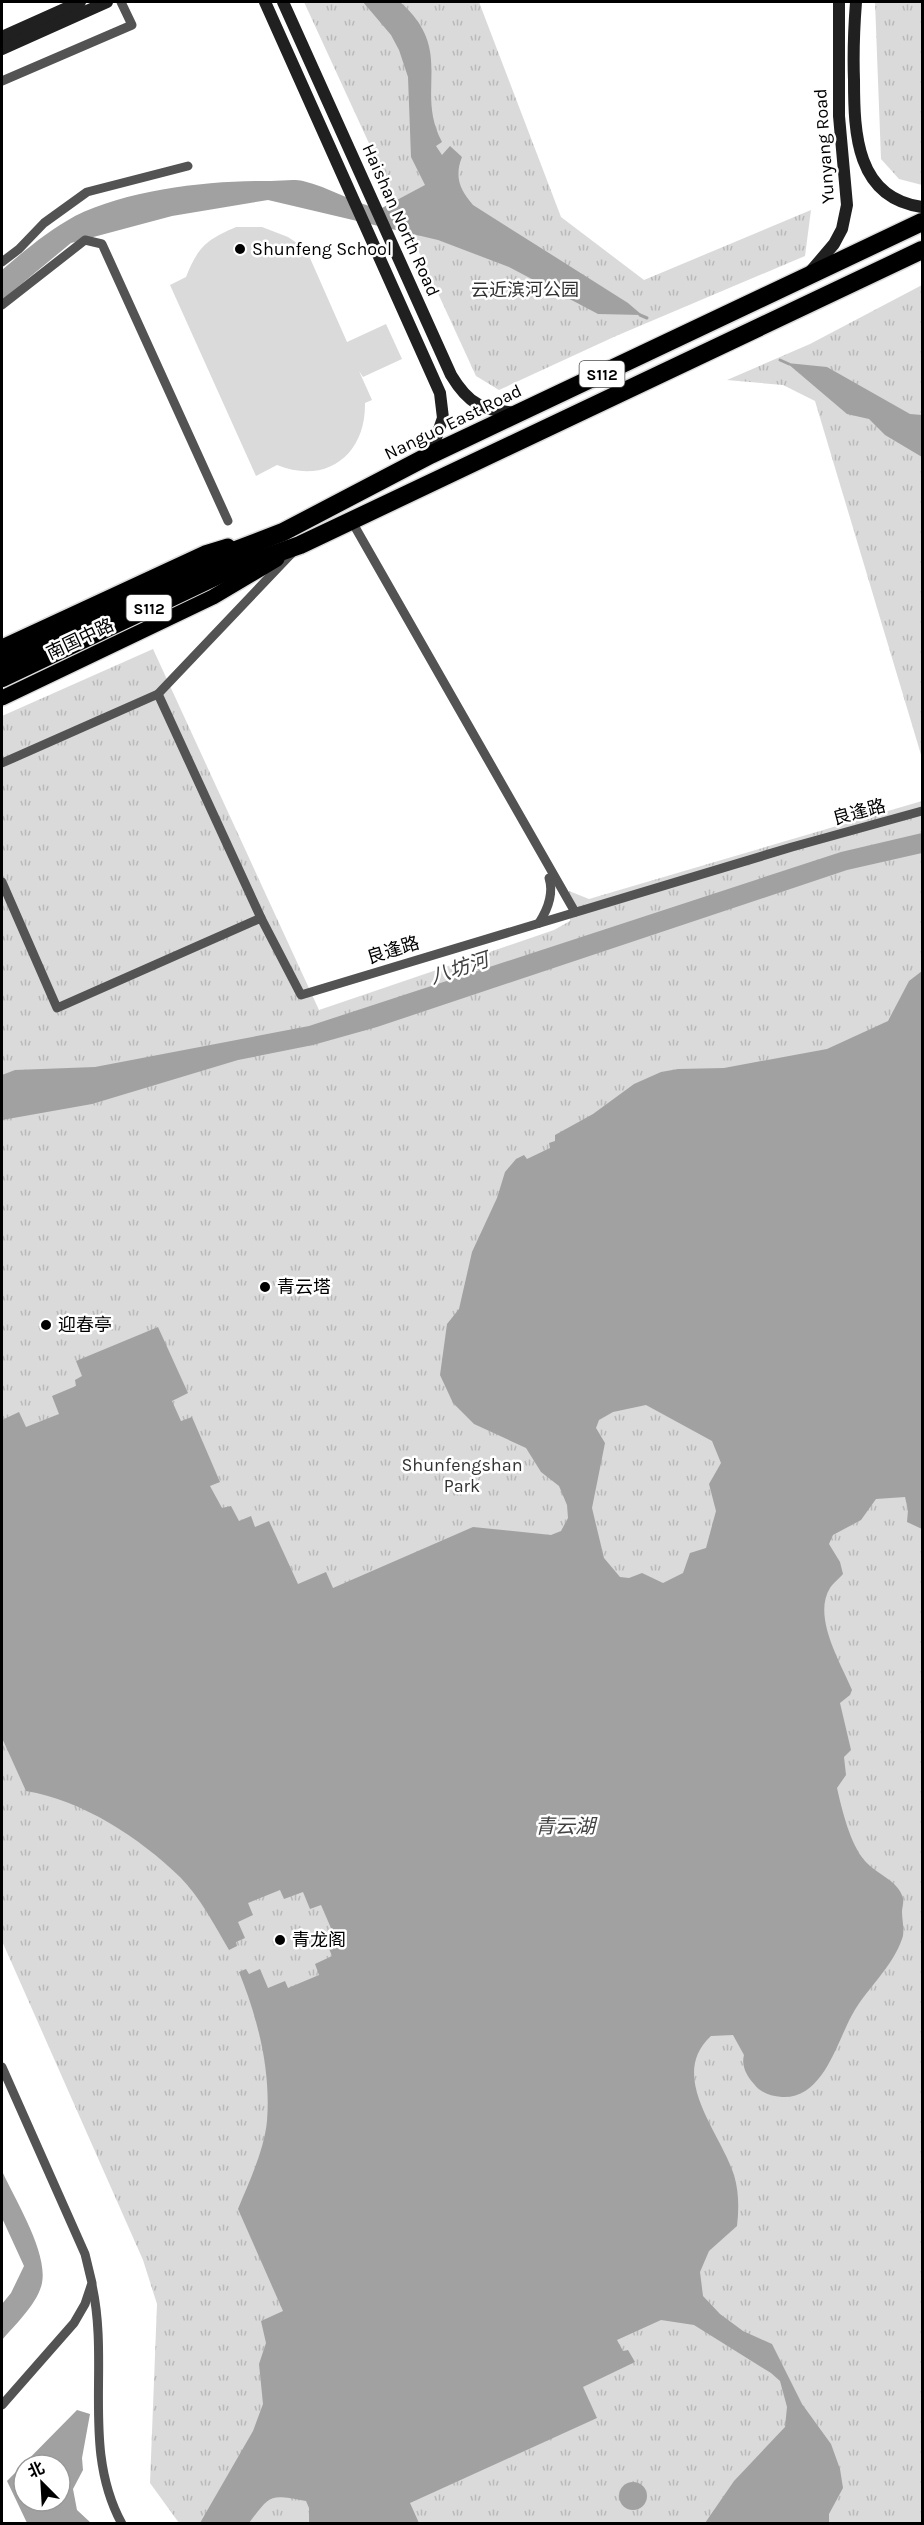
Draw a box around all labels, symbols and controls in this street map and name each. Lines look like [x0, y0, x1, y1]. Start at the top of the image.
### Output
street label: Yunyang Road [809, 88, 839, 204]
street label: Haishan North Road [357, 140, 445, 300]
place label: Shunfeng School [252, 238, 392, 260]
marker: Shunfeng School [233, 242, 247, 256]
park label: 云近滨河公园 [471, 279, 579, 301]
road number: S112 [580, 361, 624, 387]
street label: Nanguo East Road [381, 379, 525, 465]
road number: S112 [126, 595, 172, 621]
street label: 南国中路 [43, 614, 117, 664]
street label: 良逢路 [830, 794, 888, 830]
street label: 良逢路 [364, 932, 422, 968]
water label: 八坊河 [427, 947, 495, 989]
place label: 青云塔 [277, 1276, 331, 1298]
marker: 青云塔 [258, 1280, 272, 1294]
place label: 迎春亭 [58, 1314, 112, 1336]
marker: 迎春亭 [39, 1318, 53, 1332]
park label: Shunfengshan Park [401, 1454, 523, 1497]
water label: 青云湖 [535, 1815, 598, 1838]
place label: 青龙阁 [292, 1929, 346, 1951]
marker: 青龙阁 [273, 1933, 287, 1947]
north arrow [12, 2453, 72, 2513]
text: 北 [25, 2458, 47, 2482]

